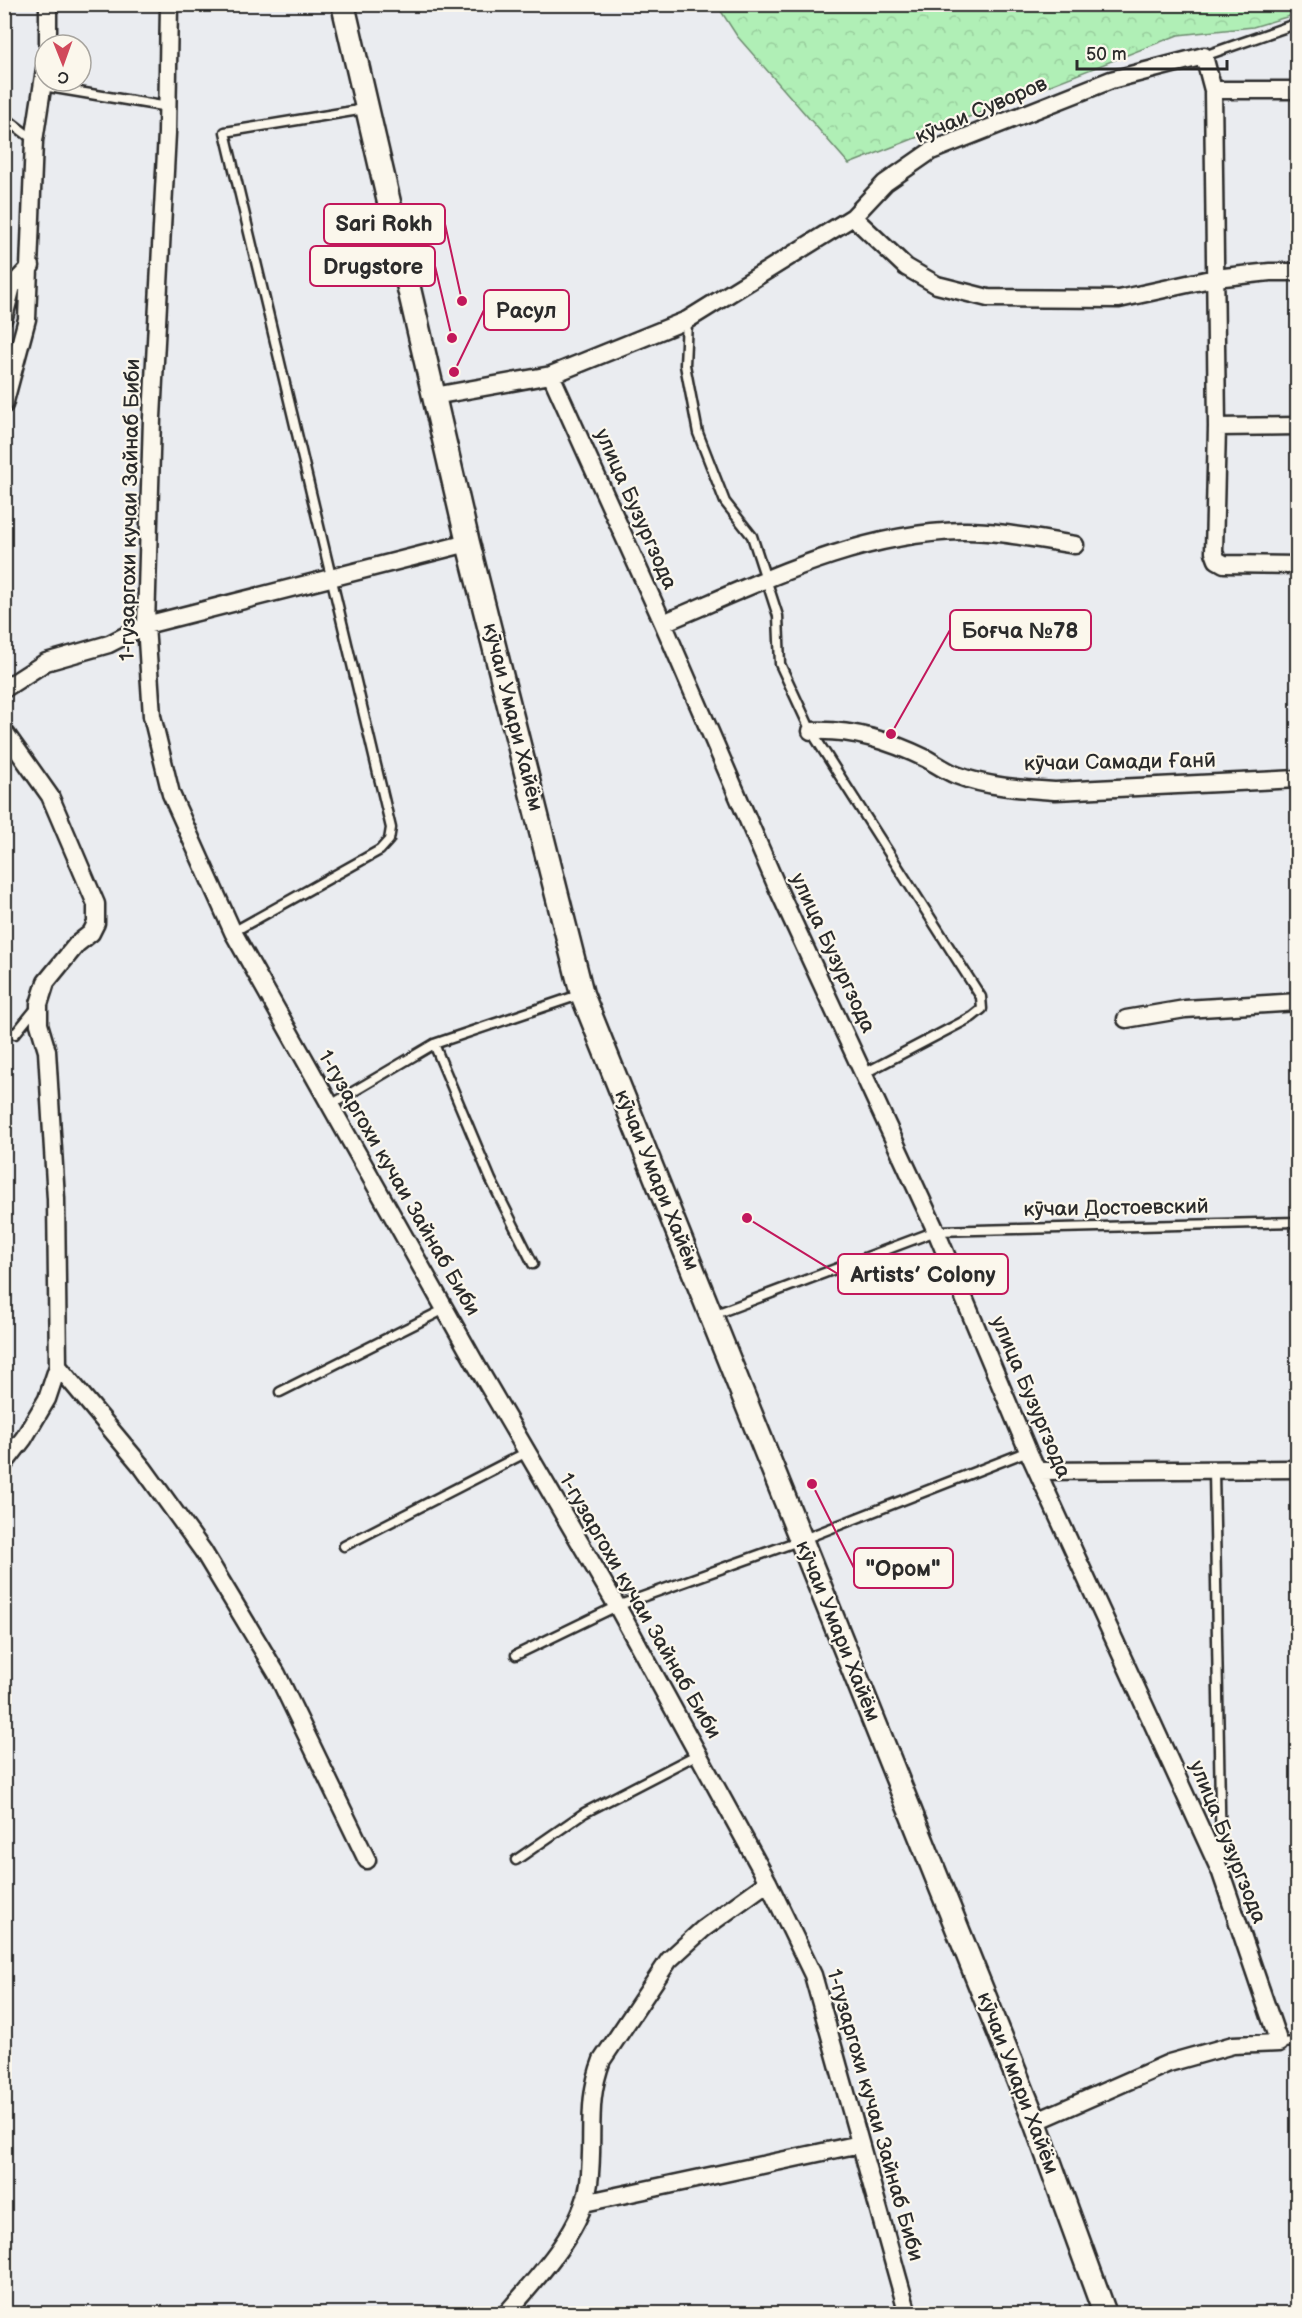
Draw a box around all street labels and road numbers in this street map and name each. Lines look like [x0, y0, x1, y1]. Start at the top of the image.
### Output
street label: кӯчаи Суворов [911, 71, 1051, 149]
street label: 1-гузаргохи кучаи Зайнаб Биби [115, 359, 145, 661]
street label: улица Бузургзода [589, 425, 683, 594]
street label: кӯчаи Умари Хайём [478, 620, 548, 814]
street label: кӯчаи Самади Ғанӣ [1024, 748, 1216, 776]
street label: улица Бузургзода [785, 869, 881, 1037]
street label: 1-гузаргохи кучаи Зайнаб Биби [313, 1046, 485, 1320]
street label: кӯчаи Умари Хайём [609, 1086, 705, 1274]
street label: кӯчаи Достоевский [1023, 1194, 1209, 1222]
street label: улица Бузургзода [986, 1312, 1077, 1482]
street label: 1-гузаргохи кучаи Зайнаб Биби [554, 1469, 726, 1743]
street label: кӯчаи Умари Хайём [790, 1537, 886, 1725]
street label: улица Бузургзода [1184, 1757, 1272, 1928]
street label: 1-гузаргохи кучаи Зайнаб Биби [821, 1966, 929, 2264]
street label: кӯчаи Умари Хайём [972, 1988, 1064, 2178]

